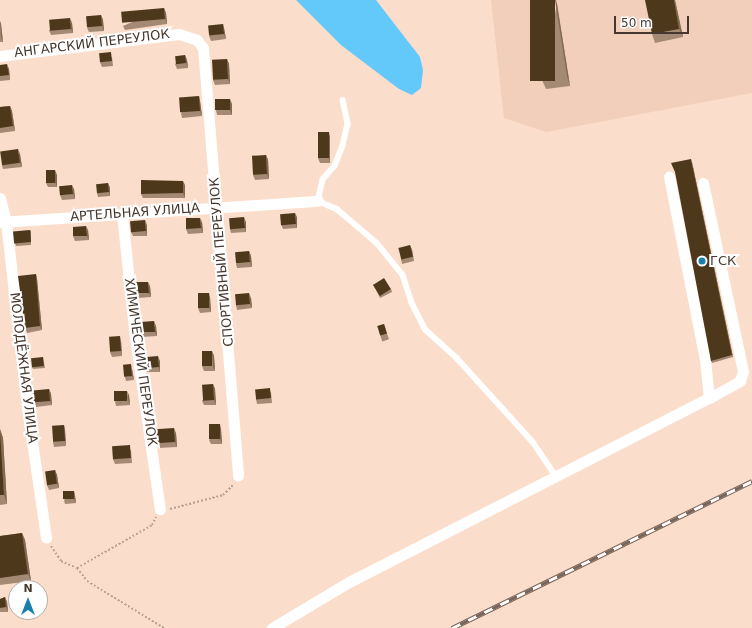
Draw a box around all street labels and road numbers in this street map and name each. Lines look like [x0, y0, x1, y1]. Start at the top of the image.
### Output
street label: АНГАРСКИЙ ПЕРЕУЛОК [13, 27, 171, 61]
street label: СПОРТИВНЫЙ ПЕРЕУЛОК [207, 177, 237, 347]
street label: АРТЕЛЬНАЯ УЛИЦА [70, 201, 200, 225]
street label: ХИМИЧЕСКИЙ ПЕРЕУЛОК [120, 277, 160, 447]
street label: МОЛОДЁЖНАЯ УЛИЦА [6, 292, 40, 444]

